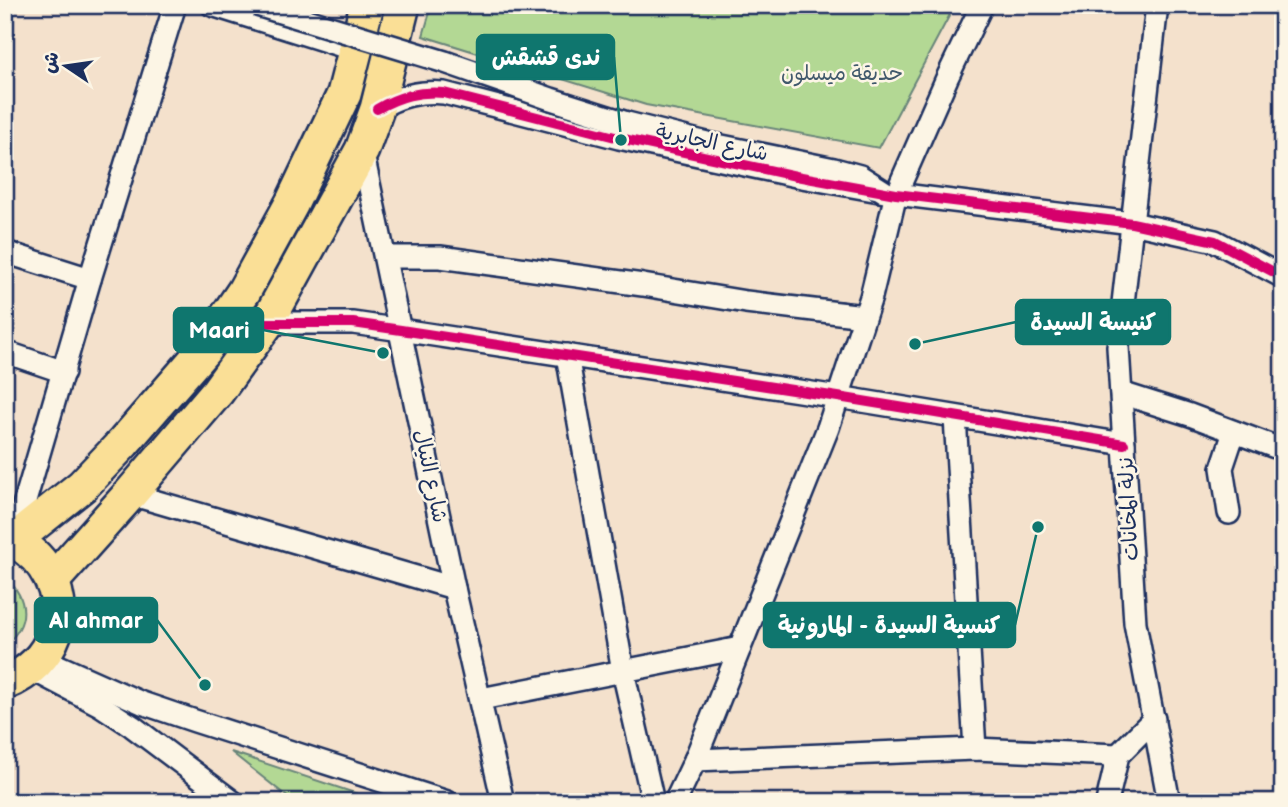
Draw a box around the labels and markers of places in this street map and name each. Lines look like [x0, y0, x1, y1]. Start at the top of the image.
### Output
callout: ندى قشقش [477, 35, 614, 79]
callout: كنيسة السيدة [1016, 300, 1170, 344]
callout: Maari [174, 308, 263, 352]
callout: Al ahmar [35, 598, 157, 642]
callout: كنسية السيدة - المارونية [764, 603, 1015, 647]

